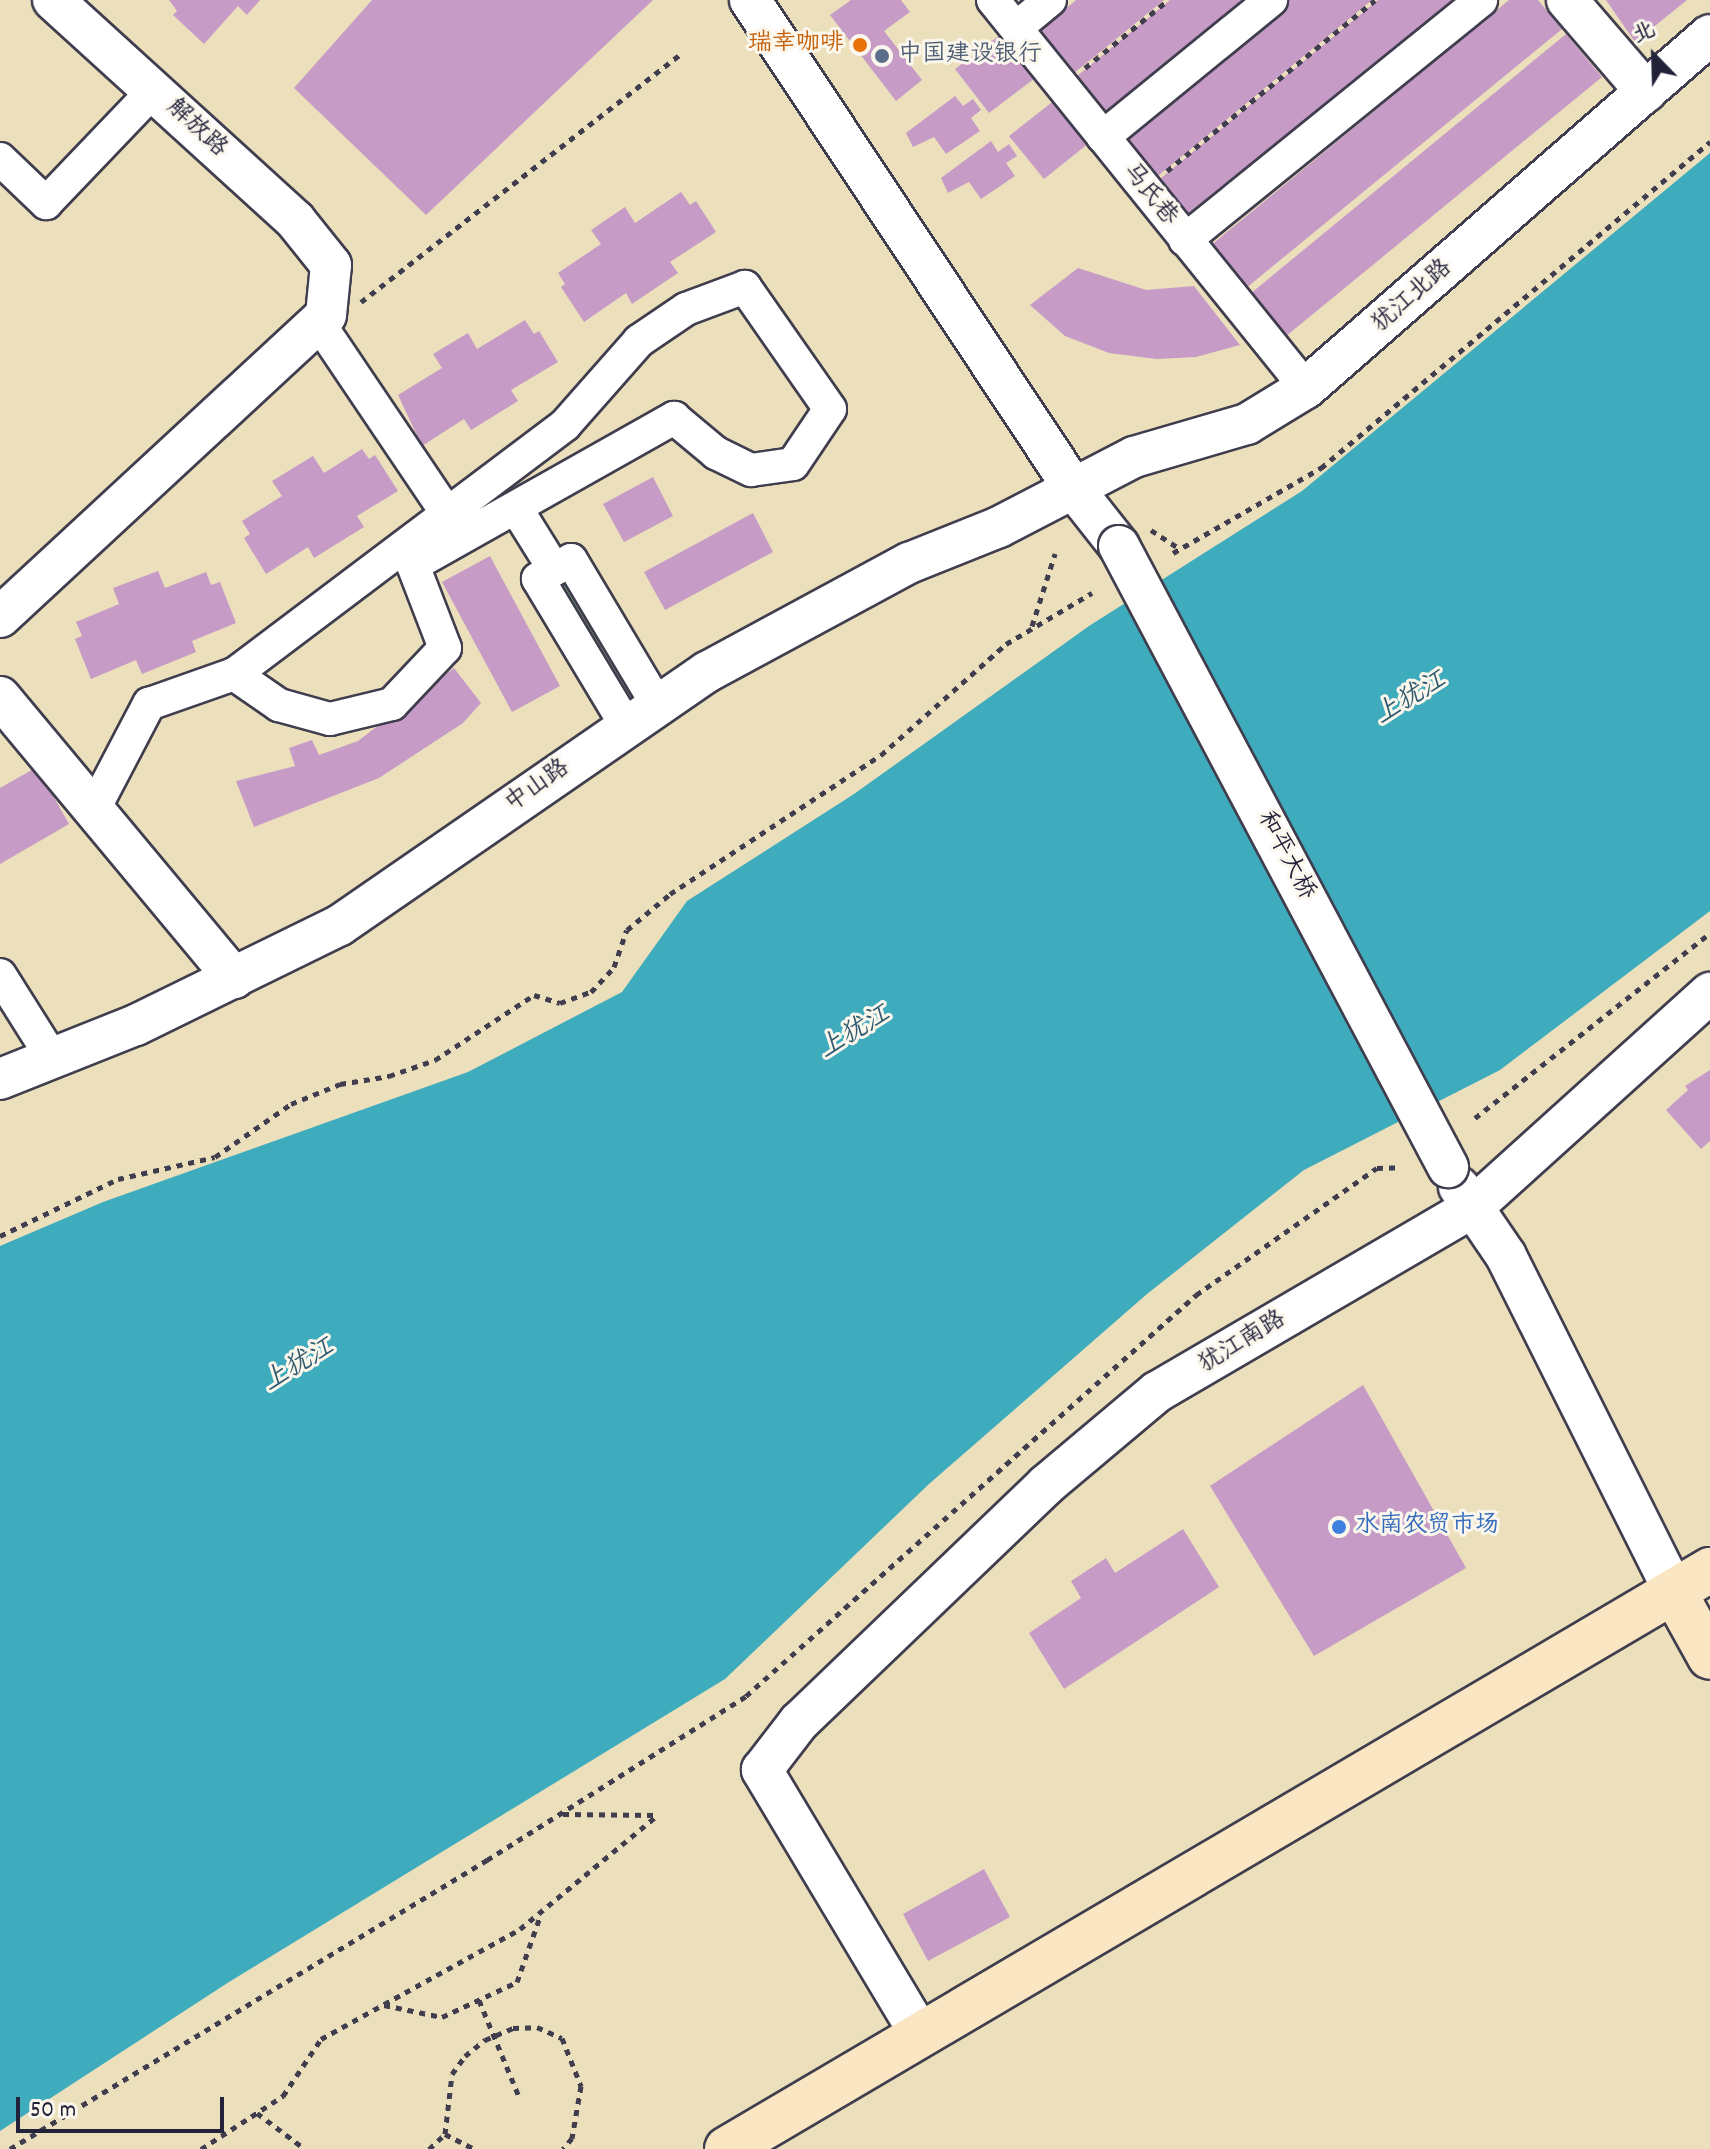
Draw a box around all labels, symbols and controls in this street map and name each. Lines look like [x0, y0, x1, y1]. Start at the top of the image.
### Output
text: 北 [1628, 15, 1661, 52]
north arrow [1614, 16, 1694, 96]
place label: 瑞幸咖啡 [748, 31, 844, 59]
marker: 瑞幸咖啡 [851, 36, 869, 54]
place label: 中国建设银行 [898, 42, 1042, 70]
marker: 中国建设银行 [873, 47, 891, 65]
street label: 解放路 [160, 94, 232, 164]
street label: 马氏巷 [1115, 158, 1183, 232]
street label: 犹江北路 [1367, 255, 1459, 339]
water label: 上犹江 [1370, 666, 1452, 732]
street label: 中山路 [500, 755, 576, 819]
street label: 和平大桥 [1250, 807, 1320, 905]
water label: 上犹江 [814, 1000, 896, 1066]
street label: 犹江南路 [1194, 1306, 1292, 1380]
water label: 上犹江 [258, 1333, 340, 1399]
place label: 水南农贸市场 [1355, 1513, 1499, 1541]
marker: 水南农贸市场 [1330, 1518, 1348, 1536]
scale bar [20, 2081, 228, 2131]
text: 50 m [30, 2094, 76, 2128]

